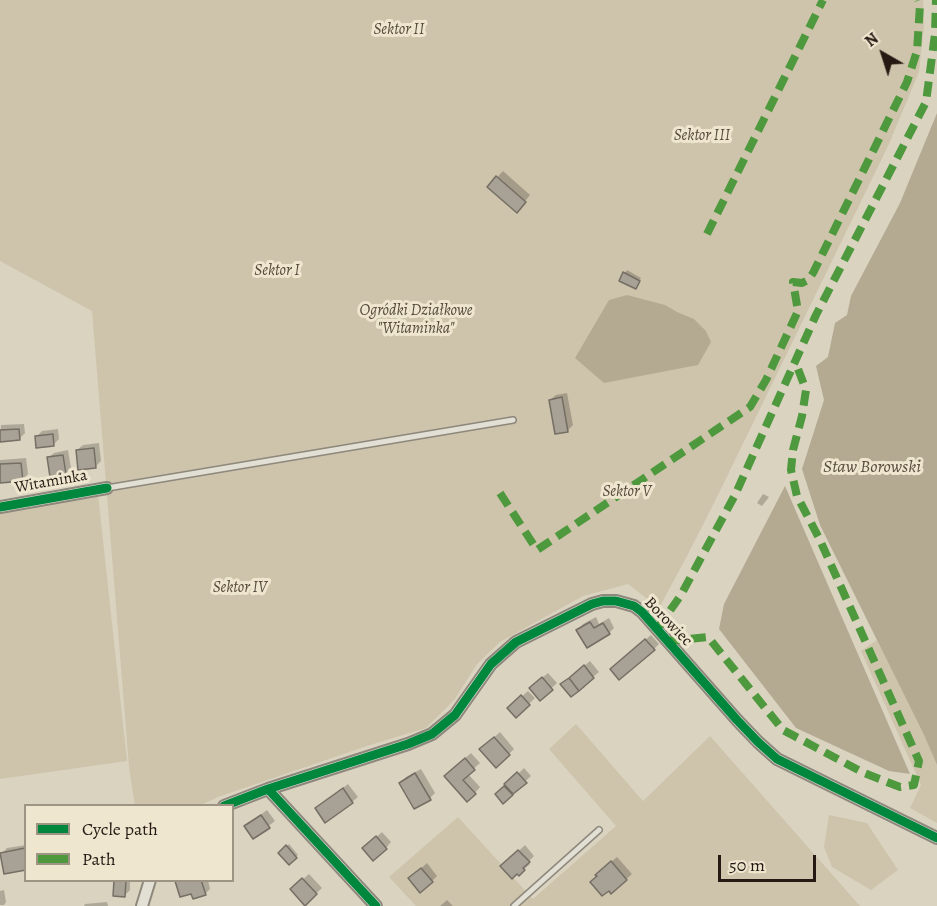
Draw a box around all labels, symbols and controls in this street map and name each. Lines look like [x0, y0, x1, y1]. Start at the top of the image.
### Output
park label: Sektor II [374, 20, 424, 40]
north arrow [853, 24, 913, 84]
text: N [860, 28, 883, 52]
park label: Sektor III [674, 126, 730, 146]
park label: Sektor I [254, 261, 300, 281]
park label: Ogródki Działkowe "Witaminka" [359, 301, 473, 339]
water label: Staw Borowski [823, 457, 921, 479]
street label: Witaminka [13, 466, 89, 498]
park label: Sektor V [602, 482, 652, 502]
park label: Sektor IV [213, 578, 267, 598]
street label: Borowiec [640, 593, 696, 651]
legend [24, 804, 234, 882]
text: Cycle path [82, 817, 158, 841]
scale bar [721, 843, 818, 881]
text: Path [82, 847, 116, 871]
text: 50 m [729, 853, 765, 877]

